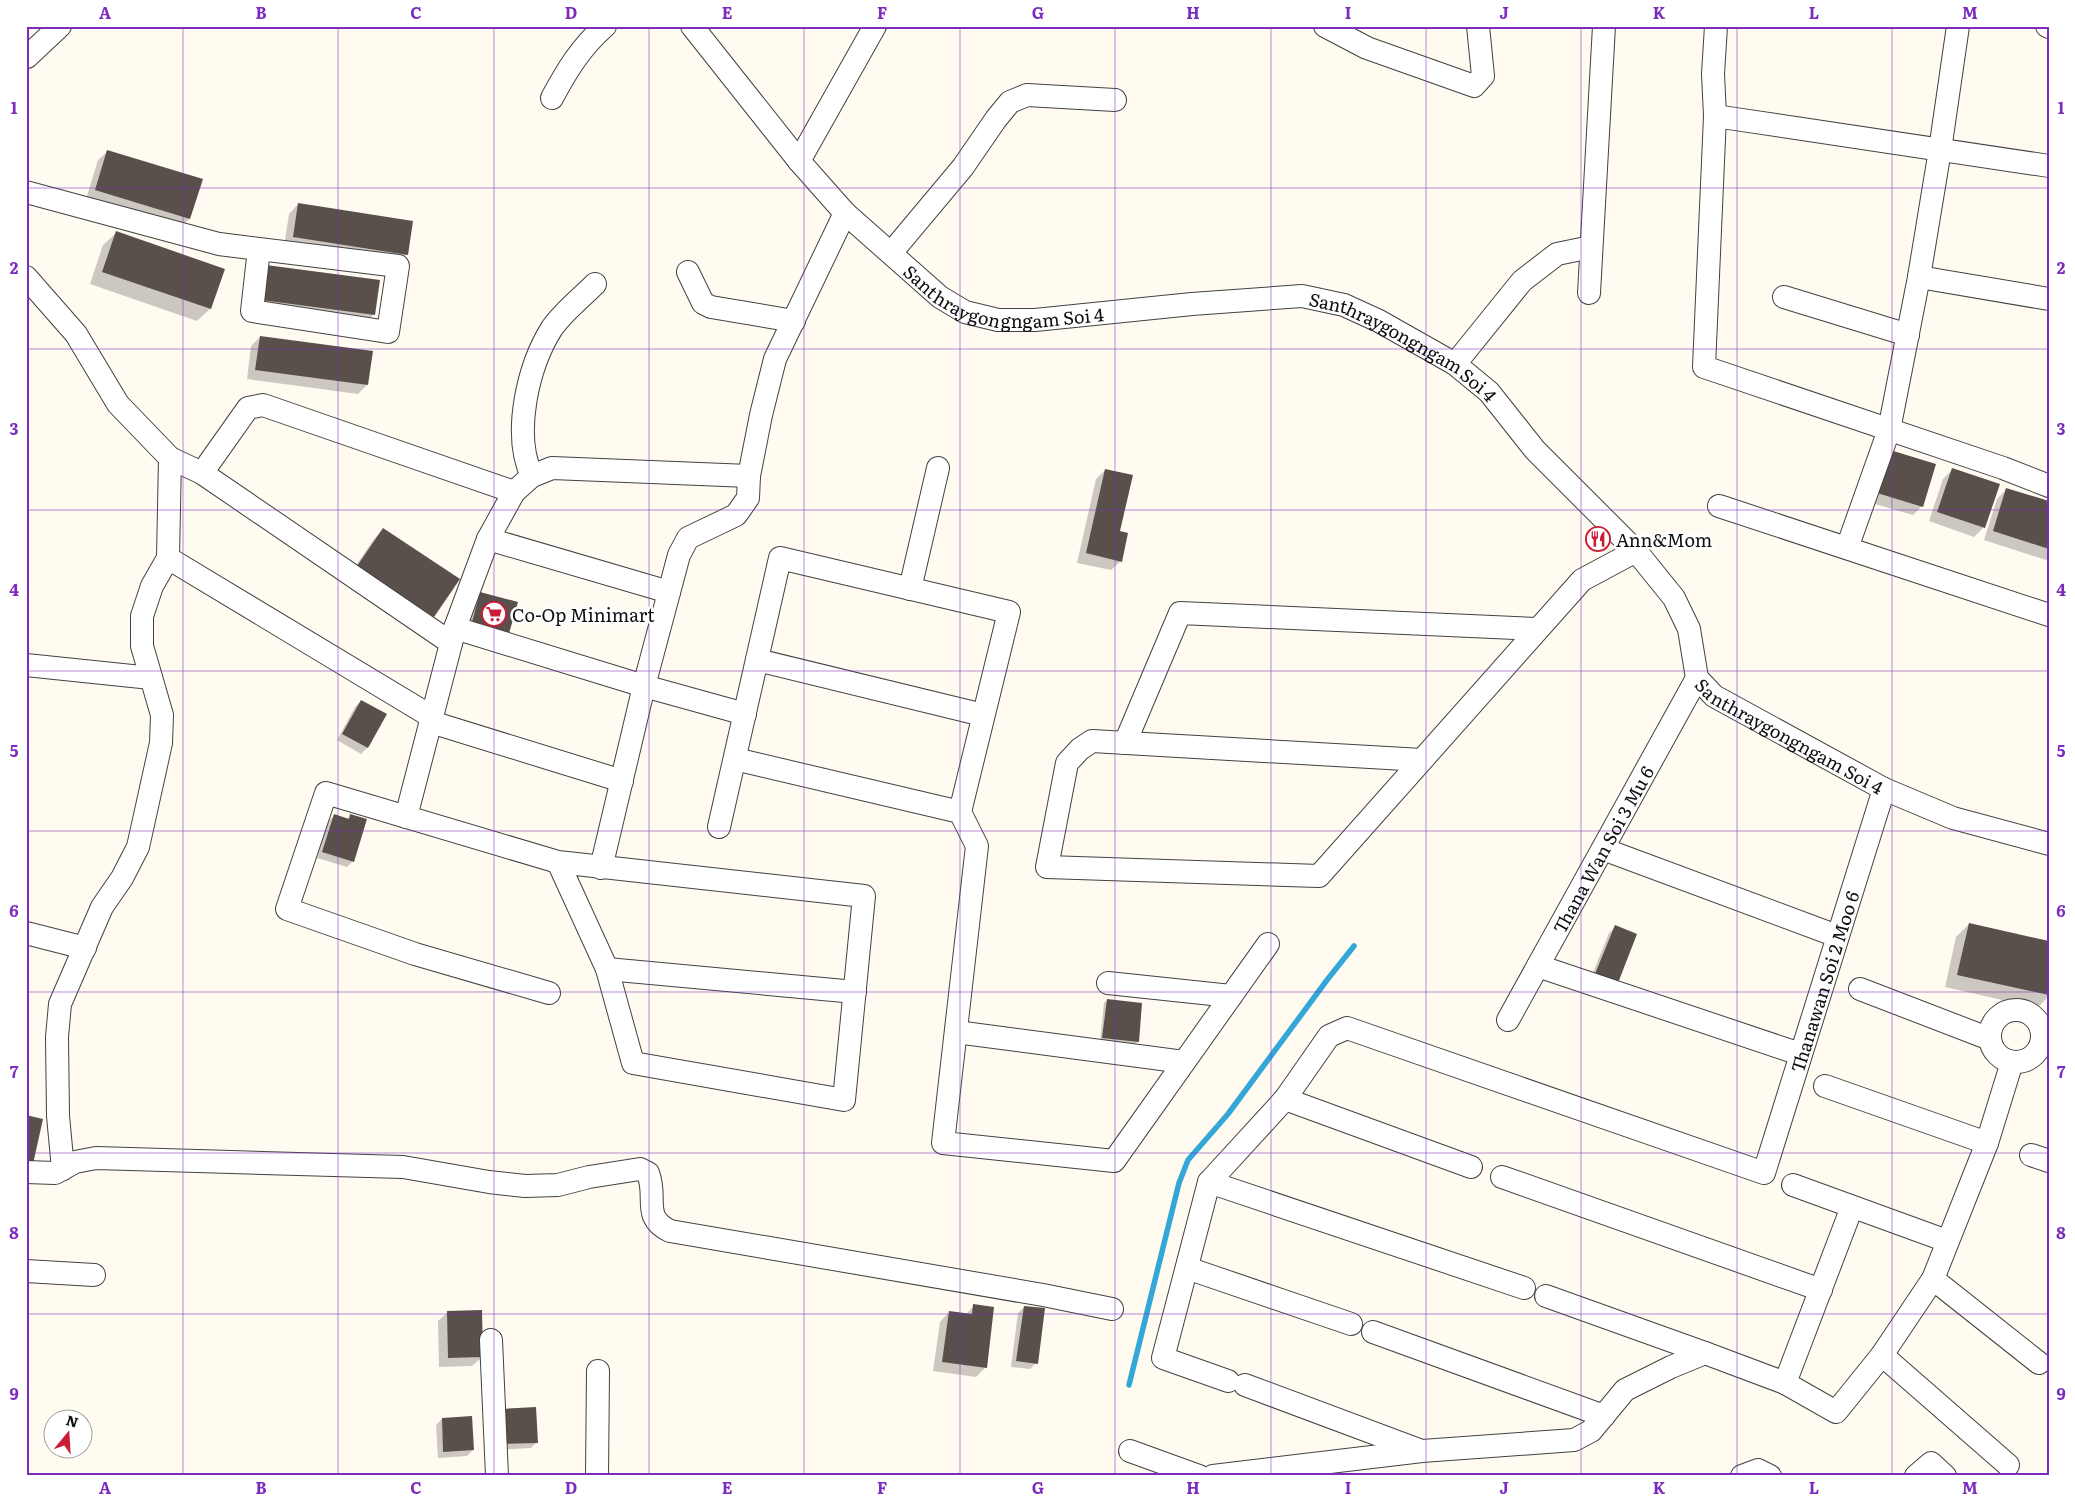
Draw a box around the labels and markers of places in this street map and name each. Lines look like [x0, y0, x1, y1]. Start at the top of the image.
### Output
restaurant icon: Ann&Mom [1585, 526, 1611, 552]
place label: Ann&Mom [1616, 526, 1712, 553]
supermarket icon: Co-Op Minimart [481, 601, 507, 627]
place label: Co-Op Minimart [512, 601, 655, 628]

